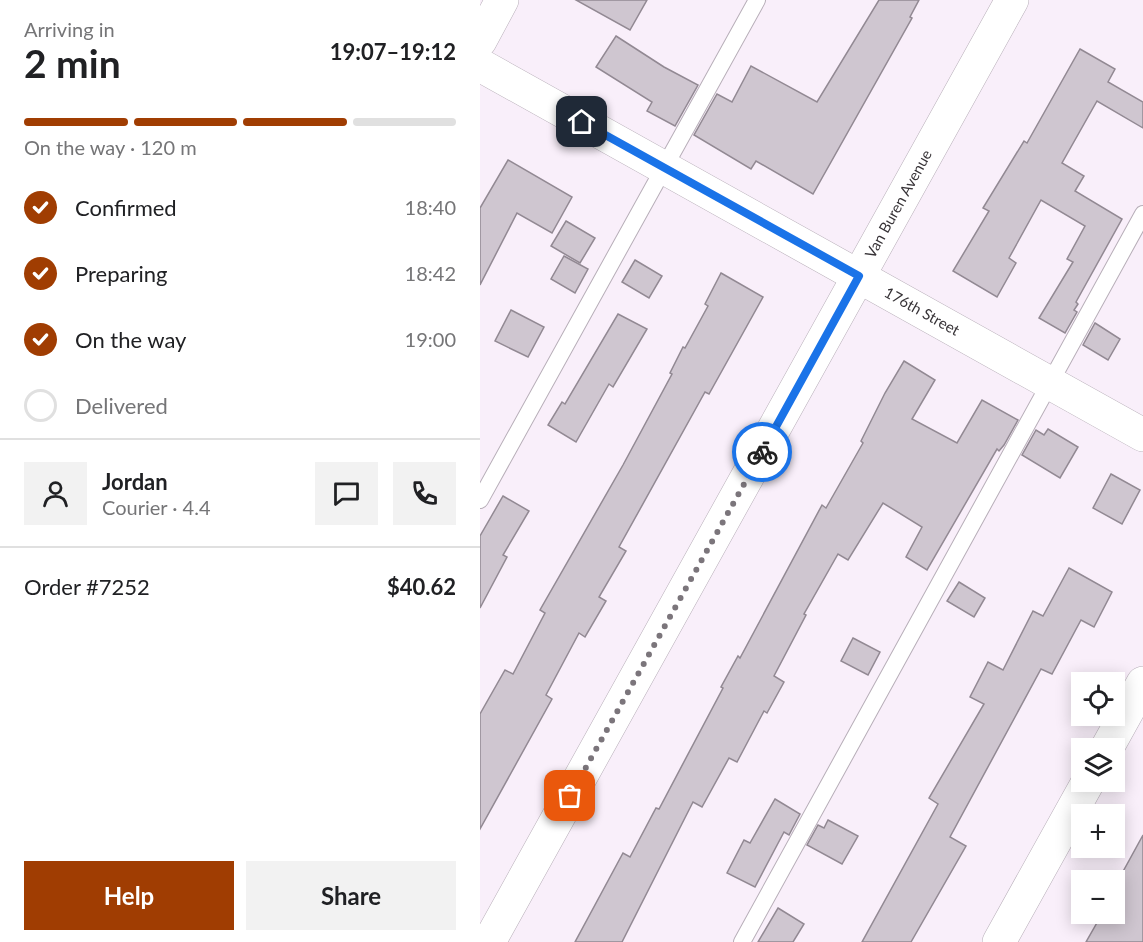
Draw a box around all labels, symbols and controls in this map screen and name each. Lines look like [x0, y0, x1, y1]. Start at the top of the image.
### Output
text: Arriving in [24, 17, 115, 41]
text: 19:07–19:12 [330, 38, 456, 65]
text: 2 min [24, 40, 121, 86]
pin [556, 96, 607, 147]
icon: home [565, 105, 598, 138]
text: On the way · 120 m [24, 135, 197, 159]
street label: Van Buren Avenue [861, 146, 935, 261]
icon: check [24, 191, 57, 224]
text: Confirmed [75, 194, 177, 221]
text: 18:40 [405, 195, 456, 219]
icon: check [24, 257, 57, 290]
text: Preparing [75, 260, 167, 287]
text: 18:42 [405, 261, 456, 285]
street label: 176th Street [882, 283, 964, 339]
icon: check [24, 323, 57, 356]
text: On the way [75, 326, 186, 353]
text: 19:00 [405, 327, 456, 351]
text: Delivered [75, 392, 168, 419]
courier [732, 422, 792, 482]
icon: bike [746, 436, 779, 469]
button: person [24, 462, 87, 525]
button: chat [315, 462, 378, 525]
button: phone [393, 462, 456, 525]
text: Jordan [102, 468, 168, 495]
text: Courier · 4.4 [102, 495, 211, 519]
text: Order #7252 [24, 573, 150, 600]
text: $40.62 [387, 573, 456, 600]
map controls [1071, 672, 1125, 924]
button: locate [1071, 672, 1125, 726]
button: layers [1071, 738, 1125, 792]
pin [544, 770, 595, 821]
icon: bag [553, 779, 586, 812]
button: + [1071, 804, 1125, 858]
button: Help [24, 861, 234, 930]
button: Share [246, 861, 456, 930]
button: − [1071, 870, 1125, 924]

